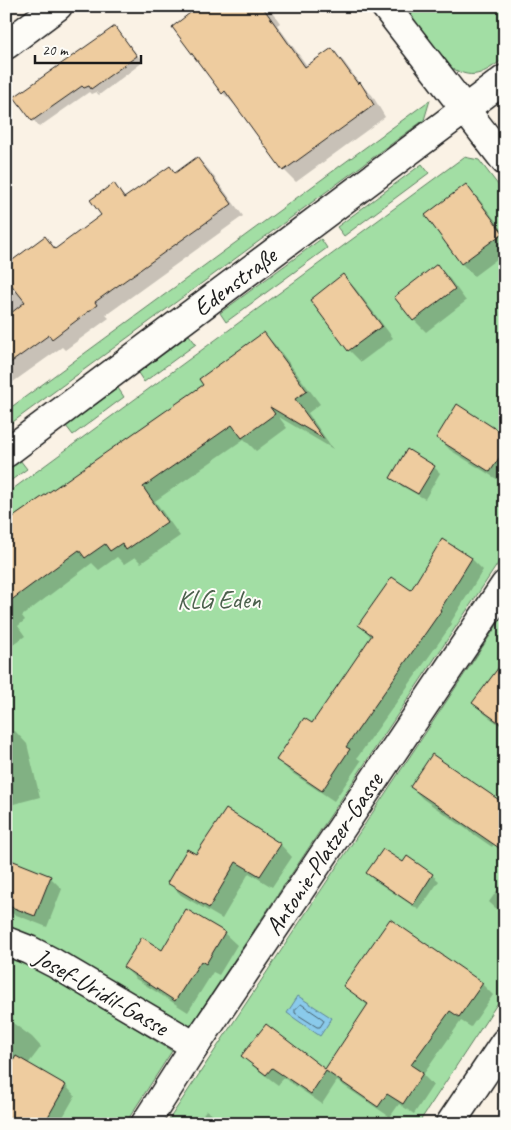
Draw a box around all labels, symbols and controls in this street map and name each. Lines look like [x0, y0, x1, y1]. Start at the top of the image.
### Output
scale bar [35, 32, 141, 64]
text: 20 m [42, 41, 69, 60]
street label: Edenstraße [187, 239, 285, 324]
park label: KLG Eden [177, 584, 262, 616]
street label: Antonie-Platzer-Gasse [258, 765, 391, 942]
street label: Josef-Uridil-Gasse [27, 940, 175, 1044]

